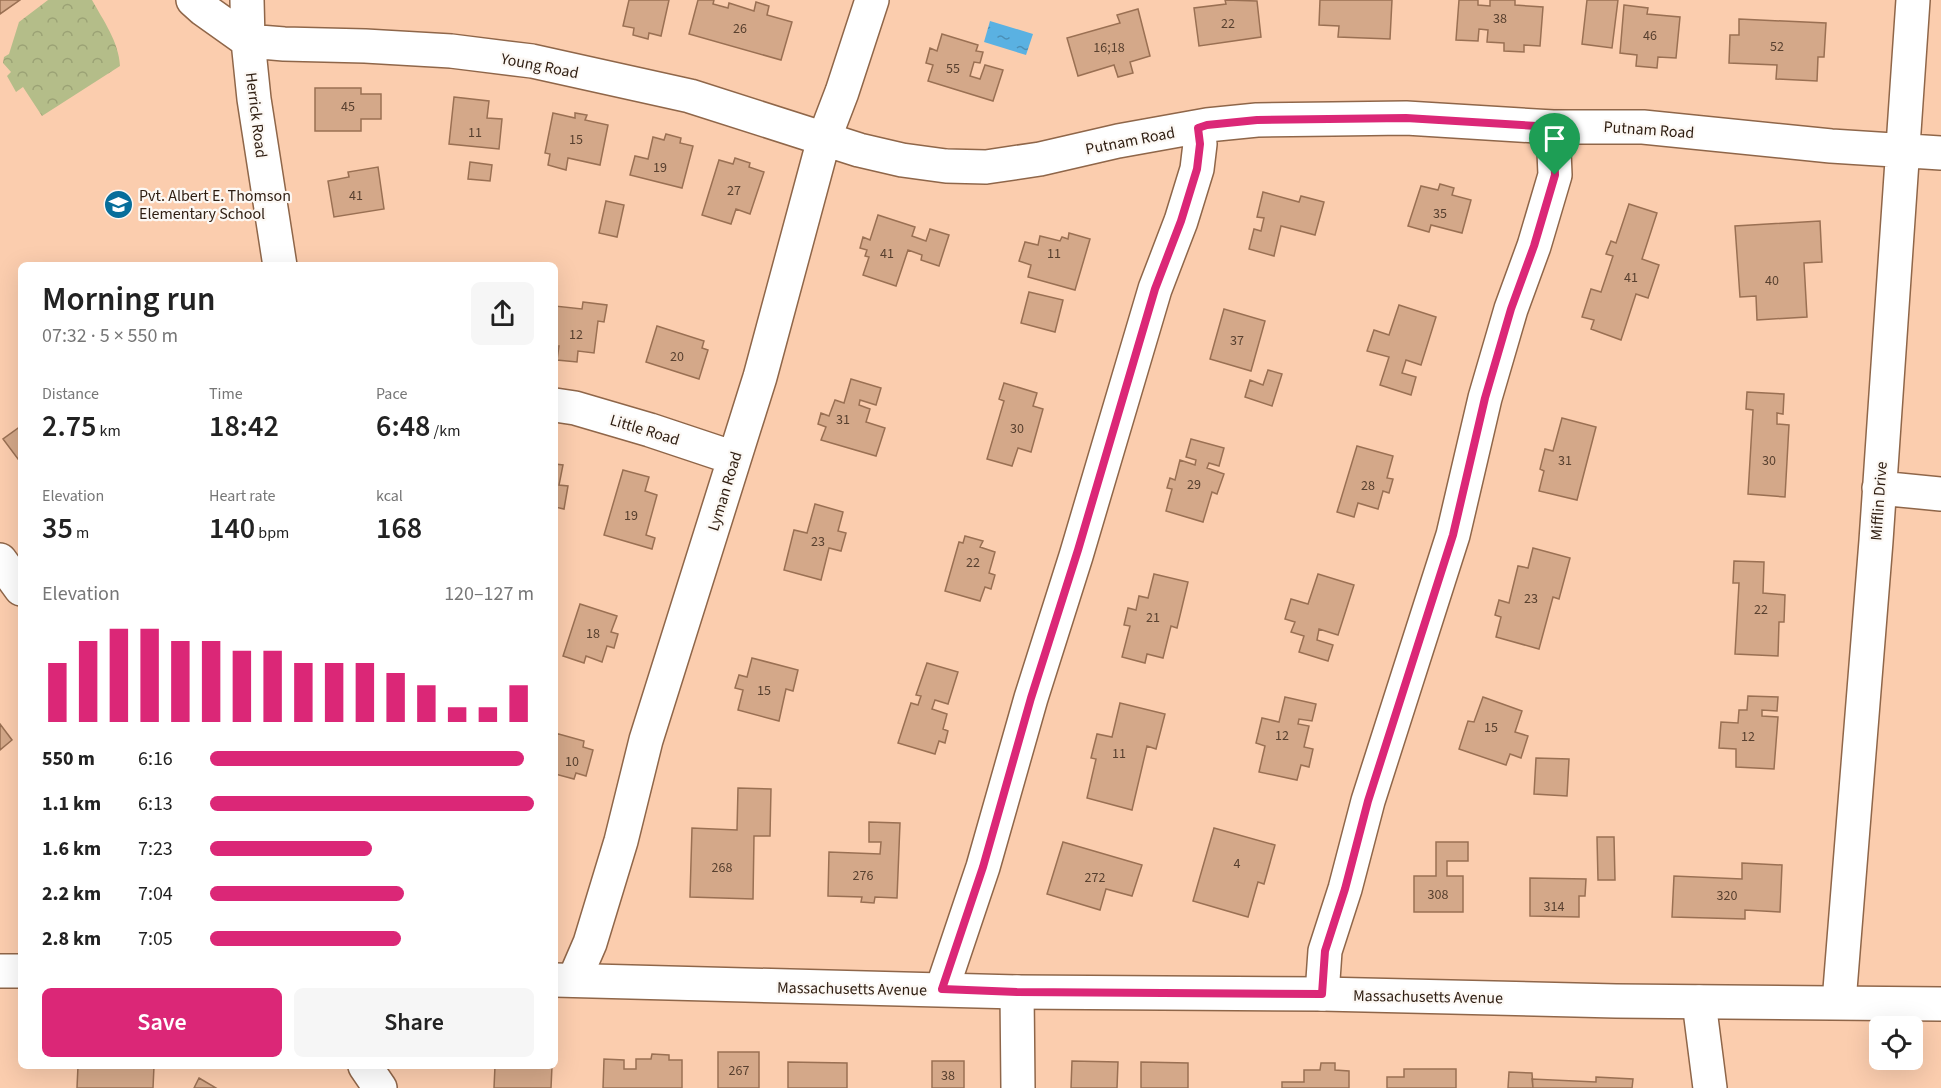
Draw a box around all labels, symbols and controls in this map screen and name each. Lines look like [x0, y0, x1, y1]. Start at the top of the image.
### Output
house number: 38 [1493, 9, 1507, 29]
house number: 22 [1221, 14, 1235, 34]
house number: 26 [733, 19, 747, 39]
house number: 46 [1643, 26, 1657, 46]
house number: 52 [1770, 37, 1784, 57]
house number: 16;18 [1093, 38, 1125, 58]
street label: Young Road [498, 47, 581, 84]
house number: 55 [946, 59, 960, 79]
street label: Herrick Road [240, 71, 272, 159]
house number: 45 [341, 97, 355, 117]
pin [1529, 113, 1580, 175]
street label: Putnam Road [1603, 116, 1695, 144]
street label: Putnam Road [1084, 122, 1177, 160]
icon: arrive [1538, 122, 1571, 155]
house number: 11 [468, 123, 482, 143]
house number: 15 [569, 130, 583, 150]
house number: 19 [653, 158, 667, 178]
house number: 27 [727, 181, 741, 201]
place label: Pvt. Albert E. Thomson Elementary School [139, 185, 291, 225]
house number: 41 [349, 186, 363, 206]
school or university icon: Pvt. Albert E. Thomson Elementary School [102, 188, 134, 220]
house number: 35 [1433, 204, 1447, 224]
house number: 41 [880, 244, 894, 264]
house number: 11 [1047, 244, 1061, 264]
house number: 41 [1624, 268, 1638, 288]
house number: 40 [1765, 271, 1779, 291]
text: Morning run [42, 276, 216, 323]
button: share [471, 282, 534, 345]
text: 07:32 · 5 × 550 m [42, 322, 178, 350]
house number: 12 [569, 325, 583, 345]
house number: 37 [1230, 331, 1244, 351]
house number: 20 [670, 347, 684, 367]
text: Distance [42, 383, 99, 405]
text: Time [209, 383, 243, 405]
text: Pace [376, 383, 407, 405]
text: 2.75 [42, 405, 96, 448]
text: 18:42 [209, 405, 279, 448]
text: 6:48 [376, 405, 430, 448]
street label: Little Road [607, 409, 682, 451]
house number: 31 [836, 410, 850, 430]
house number: 30 [1010, 419, 1024, 439]
text: km [96, 420, 121, 442]
text: /km [430, 420, 460, 442]
street label: Lyman Road [702, 449, 748, 534]
house number: 31 [1558, 451, 1572, 471]
house number: 30 [1762, 451, 1776, 471]
street label: Mifflin Drive [1865, 461, 1893, 541]
house number: 29 [1187, 475, 1201, 495]
house number: 28 [1361, 476, 1375, 496]
text: Elevation [42, 485, 104, 507]
text: Heart rate [209, 485, 276, 507]
text: kcal [376, 485, 403, 507]
house number: 19 [624, 506, 638, 526]
text: 35 [42, 507, 73, 550]
text: 140 [209, 507, 255, 550]
text: 168 [376, 507, 422, 550]
text: m [73, 522, 89, 544]
text: bpm [255, 522, 289, 544]
house number: 23 [811, 532, 825, 552]
house number: 22 [966, 553, 980, 573]
text: Elevation [42, 580, 120, 608]
text: 120–127 m [444, 580, 534, 608]
house number: 23 [1524, 589, 1538, 609]
house number: 22 [1754, 600, 1768, 620]
house number: 21 [1146, 608, 1160, 628]
house number: 18 [586, 624, 600, 644]
house number: 15 [757, 681, 771, 701]
house number: 15 [1484, 718, 1498, 738]
house number: 12 [1275, 726, 1289, 746]
house number: 12 [1741, 727, 1755, 747]
house number: 11 [1112, 744, 1126, 764]
text: 550 m [42, 745, 95, 773]
text: 6:16 [138, 745, 173, 773]
house number: 10 [565, 752, 579, 772]
text: 1.1 km [42, 790, 101, 818]
text: 6:13 [138, 790, 173, 818]
text: 1.6 km [42, 835, 101, 863]
text: 7:23 [138, 835, 173, 863]
house number: 4 [1234, 854, 1241, 874]
house number: 268 [712, 858, 732, 878]
house number: 276 [853, 866, 873, 886]
house number: 272 [1085, 868, 1105, 888]
text: 2.2 km [42, 880, 101, 908]
text: 7:04 [138, 880, 173, 908]
house number: 308 [1428, 885, 1448, 905]
house number: 320 [1717, 886, 1737, 906]
house number: 314 [1544, 897, 1564, 917]
text: 2.8 km [42, 925, 101, 953]
text: 7:05 [138, 925, 173, 953]
street label: Massachusetts Avenue [777, 977, 927, 1001]
street label: Massachusetts Avenue [1353, 985, 1503, 1009]
button: Save [42, 988, 282, 1057]
button: Share [294, 988, 534, 1057]
map controls [1869, 1016, 1923, 1070]
button: locate [1869, 1016, 1923, 1070]
house number: 267 [729, 1061, 749, 1081]
house number: 38 [941, 1066, 955, 1086]

